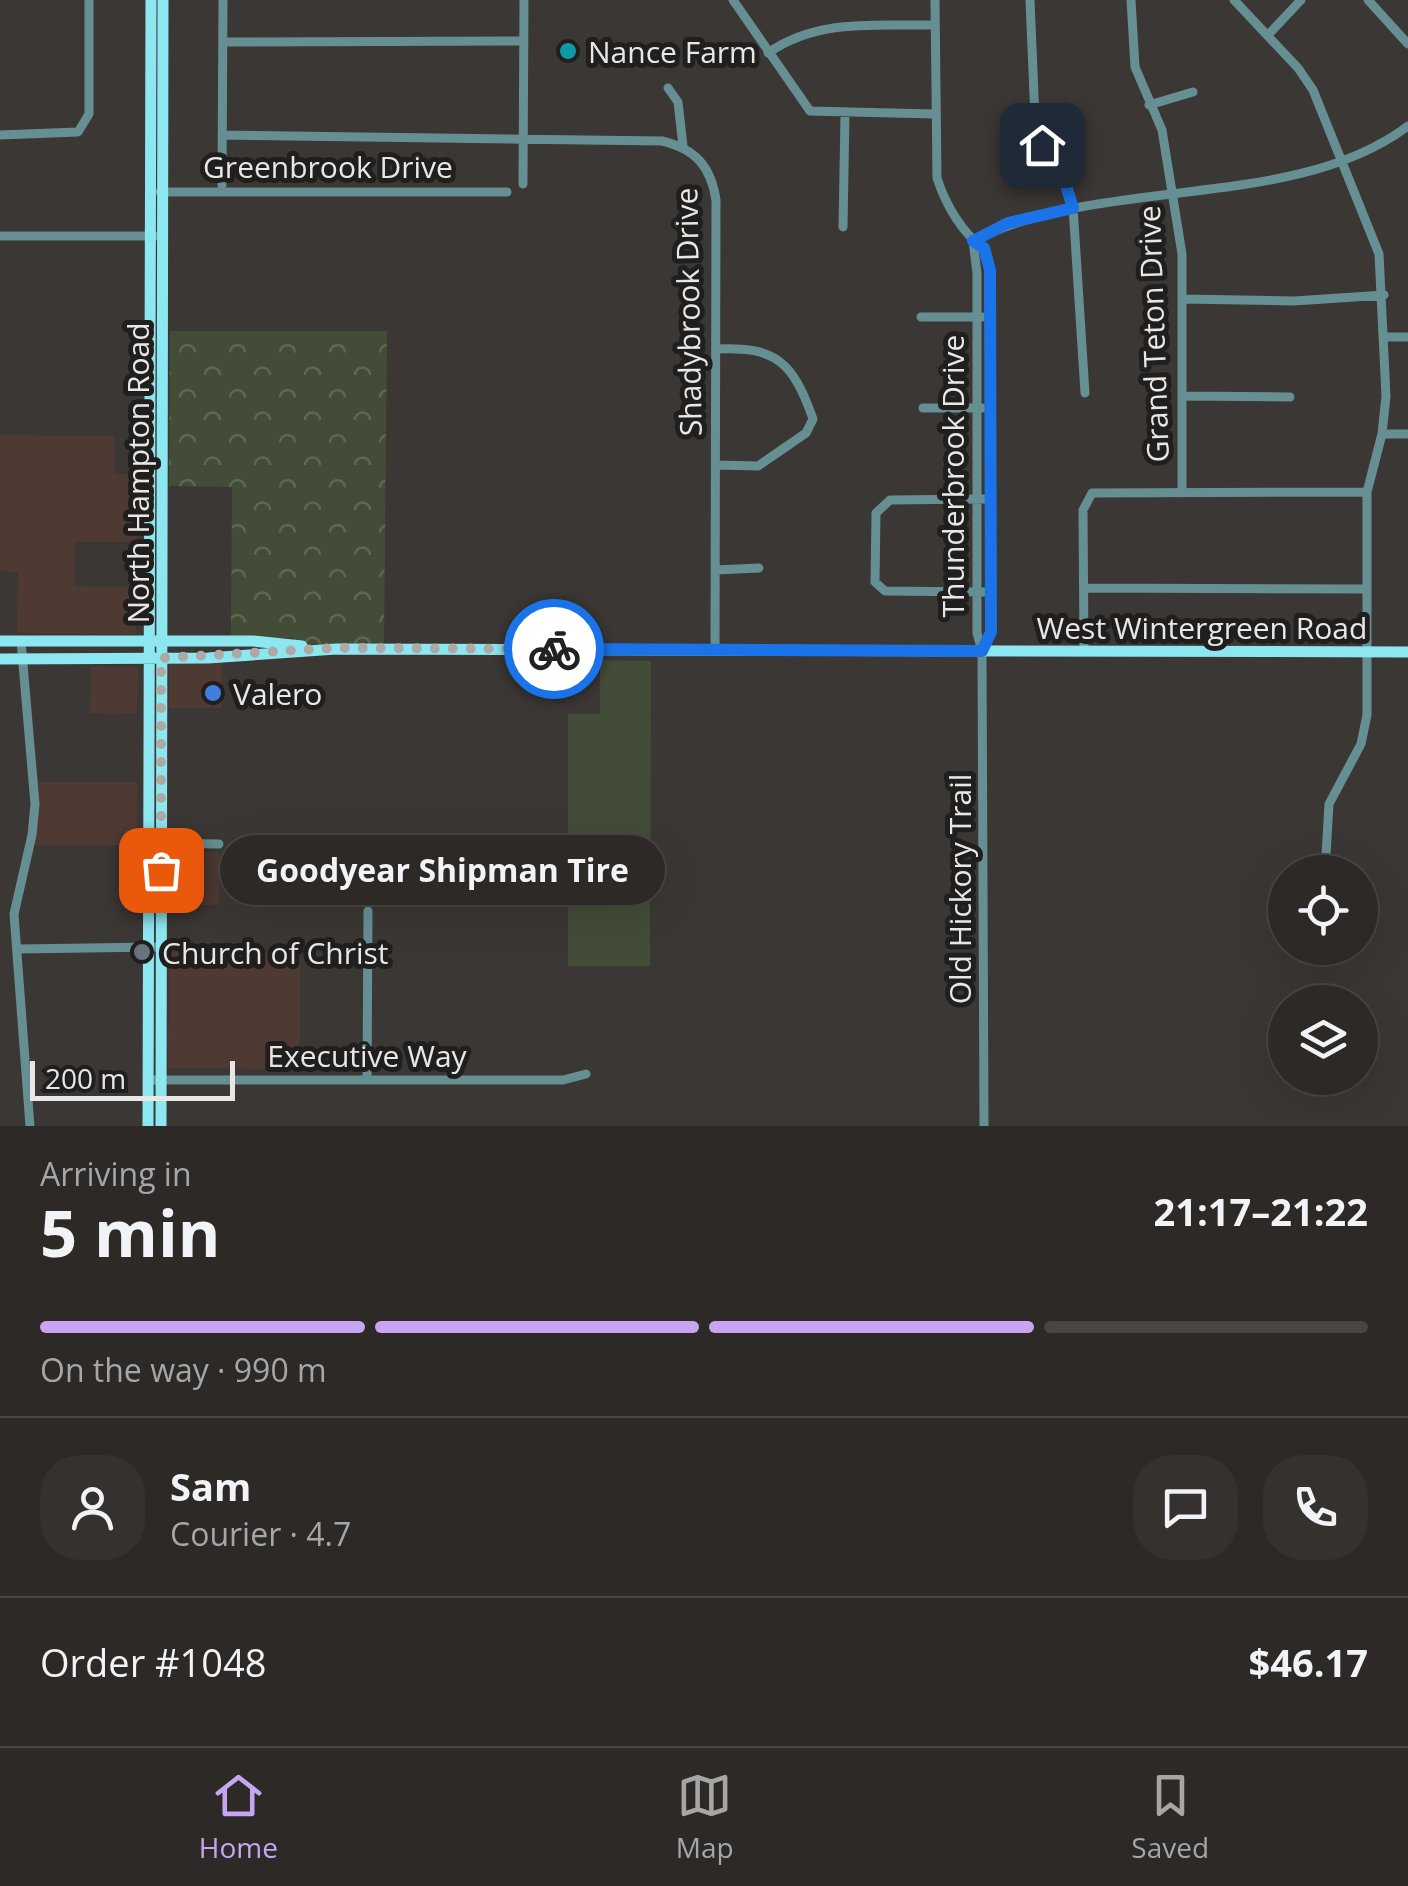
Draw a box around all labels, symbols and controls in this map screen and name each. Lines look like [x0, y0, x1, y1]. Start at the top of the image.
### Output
place label: Nance Farm [588, 31, 757, 72]
marker: Nance Farm [557, 40, 579, 62]
pin [1000, 103, 1085, 188]
icon: home [1015, 118, 1070, 173]
street label: Greenbrook Drive [203, 146, 453, 187]
street label: Shadybrook Drive [665, 187, 711, 437]
street label: Grand Teton Drive [1128, 205, 1178, 463]
street label: North Hampton Road [117, 322, 158, 624]
street label: Thunderbrook Drive [932, 335, 973, 617]
courier [504, 599, 604, 699]
street label: West Wintergreen Road [1037, 607, 1367, 648]
icon: bike [527, 622, 582, 677]
place label: Valero [233, 673, 322, 714]
marker: Valero [202, 682, 224, 704]
street label: Old Hickory Trail [939, 774, 980, 1004]
pin [119, 828, 204, 913]
callout: Goodyear Shipman Tire [221, 835, 666, 905]
icon: bag [134, 843, 189, 898]
text: Goodyear Shipman Tire [256, 848, 629, 891]
map controls [1268, 855, 1378, 1095]
button: locate [1268, 855, 1378, 965]
place label: Church of Christ [162, 932, 389, 973]
marker: Church of Christ [131, 941, 153, 963]
button: layers [1268, 985, 1378, 1095]
street label: Executive Way [267, 1035, 468, 1076]
scale bar [30, 1056, 235, 1100]
text: 200 m [45, 1059, 126, 1097]
text: Arriving in [40, 1152, 192, 1195]
text: 21:17–21:22 [1154, 1185, 1368, 1237]
text: 5 min [40, 1188, 220, 1276]
text: On the way · 990 m [40, 1348, 327, 1391]
button: person [40, 1455, 145, 1560]
button: chat [1133, 1455, 1238, 1560]
button: phone [1263, 1455, 1368, 1560]
text: Sam [170, 1460, 251, 1512]
text: Courier · 4.7 [170, 1512, 351, 1555]
text: Order #1048 [40, 1636, 267, 1688]
text: $46.17 [1249, 1636, 1368, 1688]
tab: Home [199, 1768, 278, 1866]
tab: Map [676, 1768, 734, 1866]
tab: Saved [1131, 1768, 1209, 1866]

